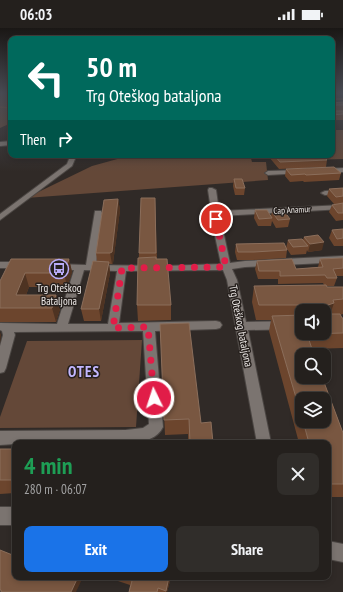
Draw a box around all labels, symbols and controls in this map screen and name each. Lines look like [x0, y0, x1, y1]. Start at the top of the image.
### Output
text: 06:03 [20, 5, 52, 24]
text: 50 m [86, 48, 137, 85]
icon: left [20, 52, 72, 104]
text: Trg Oteškog bataljona [86, 84, 222, 107]
icon: right [54, 128, 76, 150]
text: Then [20, 130, 46, 149]
pin [199, 202, 233, 236]
street label: Cap Anamur [273, 203, 311, 216]
icon: arrive [205, 208, 227, 230]
bus stop icon: Trg Oteškog Bataljona [48, 258, 70, 280]
place label: Trg Oteškog Bataljona [37, 281, 82, 308]
street label: Trg Oteškog bataljona [226, 284, 256, 368]
map controls [295, 304, 331, 428]
button: sound [295, 304, 331, 340]
button: search [295, 348, 331, 384]
district label: OTES [68, 362, 100, 381]
position arrow [133, 377, 175, 419]
button: layers [295, 392, 331, 428]
text: 4 min [24, 450, 72, 481]
button: close [277, 453, 319, 495]
text: 280 m · 06:07 [24, 481, 87, 498]
button: Exit [24, 526, 168, 572]
button: Share [176, 526, 319, 572]

